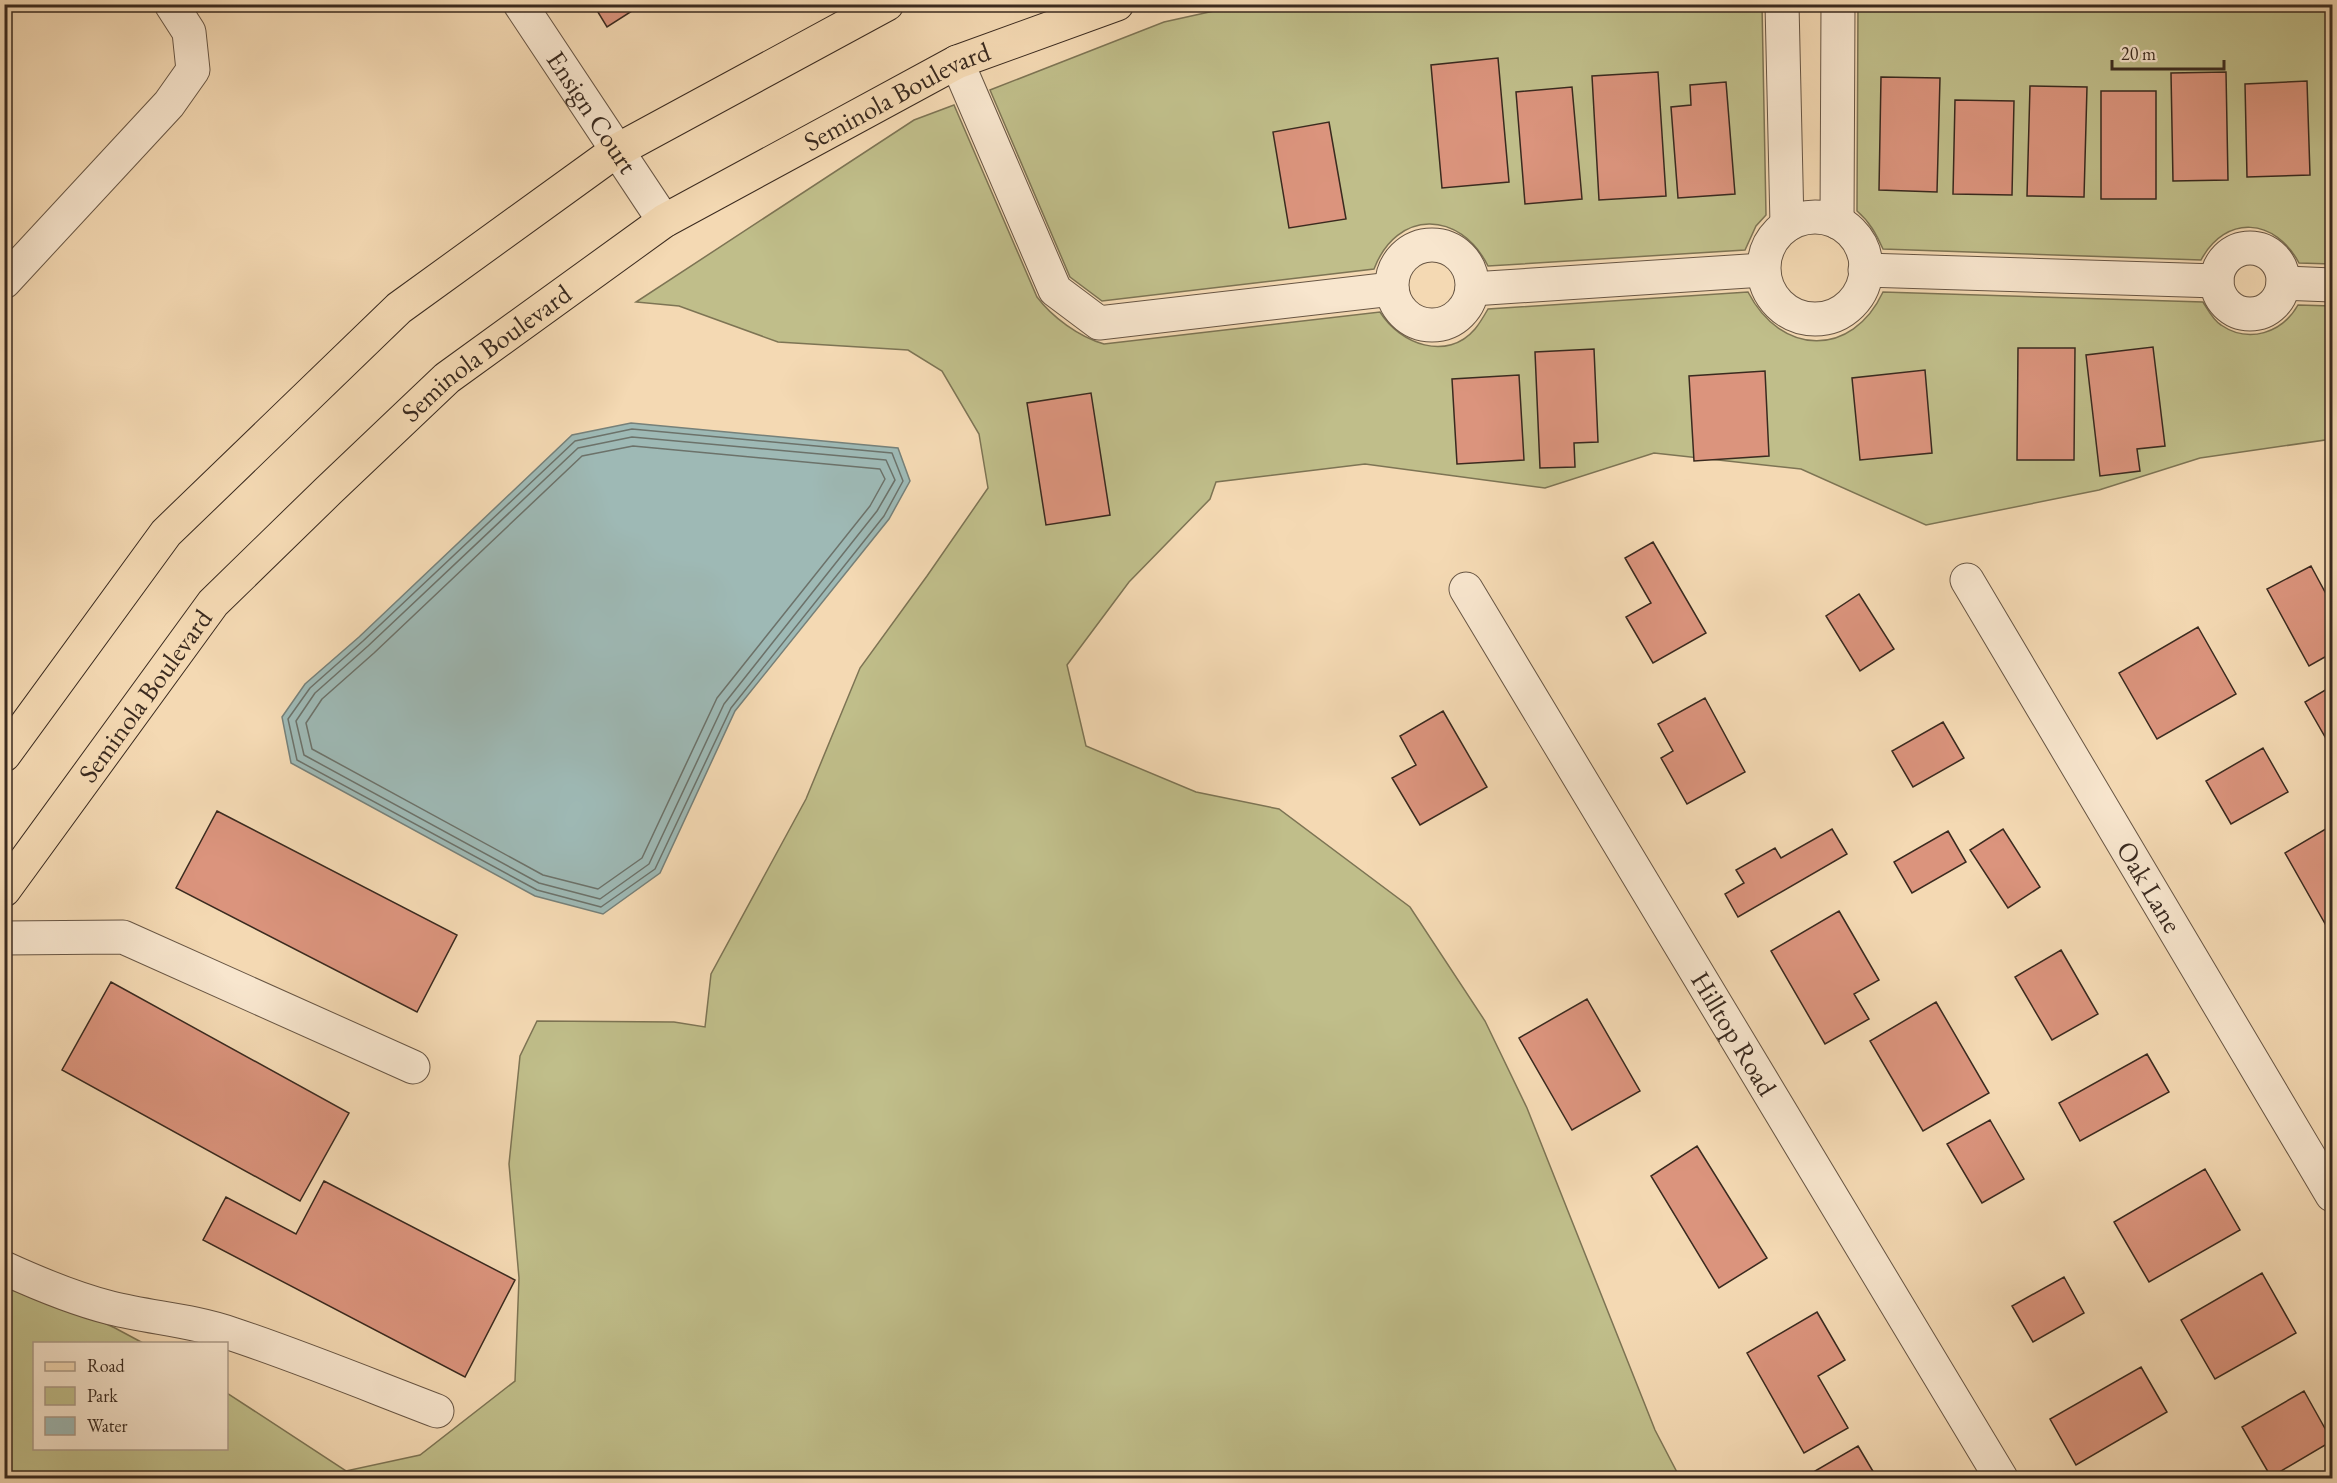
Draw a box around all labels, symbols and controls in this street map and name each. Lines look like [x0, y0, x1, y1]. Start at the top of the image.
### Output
street label: Seminola Boulevard [797, 33, 995, 159]
scale bar [2112, 33, 2224, 71]
text: 20 m [2121, 42, 2156, 65]
street label: Ensign Court [539, 44, 646, 181]
street label: Seminola Boulevard [394, 276, 578, 429]
street label: Seminola Boulevard [70, 602, 220, 789]
street label: Oak Lane [2109, 834, 2190, 939]
street label: Hilltop Road [1683, 965, 1785, 1102]
legend [33, 1342, 228, 1450]
text: Road [87, 1354, 126, 1377]
text: Park [87, 1384, 118, 1407]
text: Water [87, 1414, 128, 1437]

